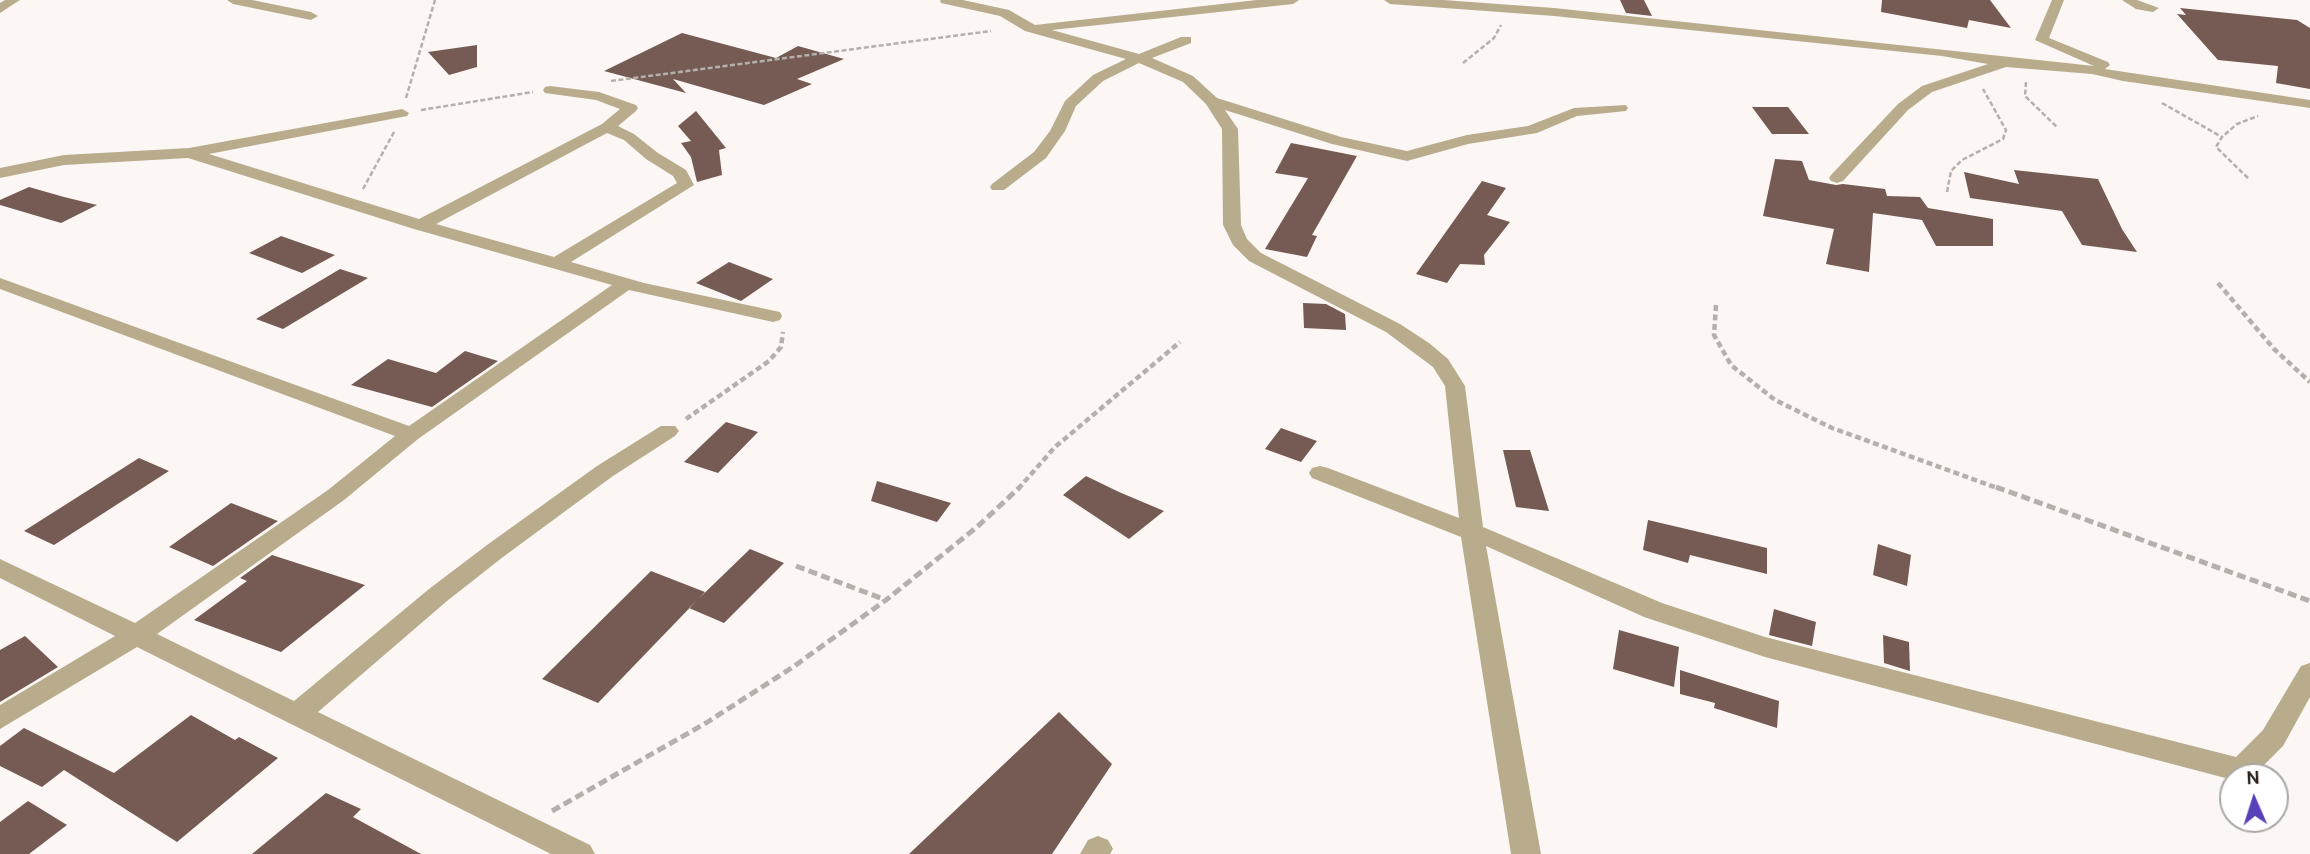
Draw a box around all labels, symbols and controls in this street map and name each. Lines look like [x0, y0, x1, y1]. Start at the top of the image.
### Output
north arrow [2219, 763, 2289, 833]
text: N [2246, 767, 2260, 791]

